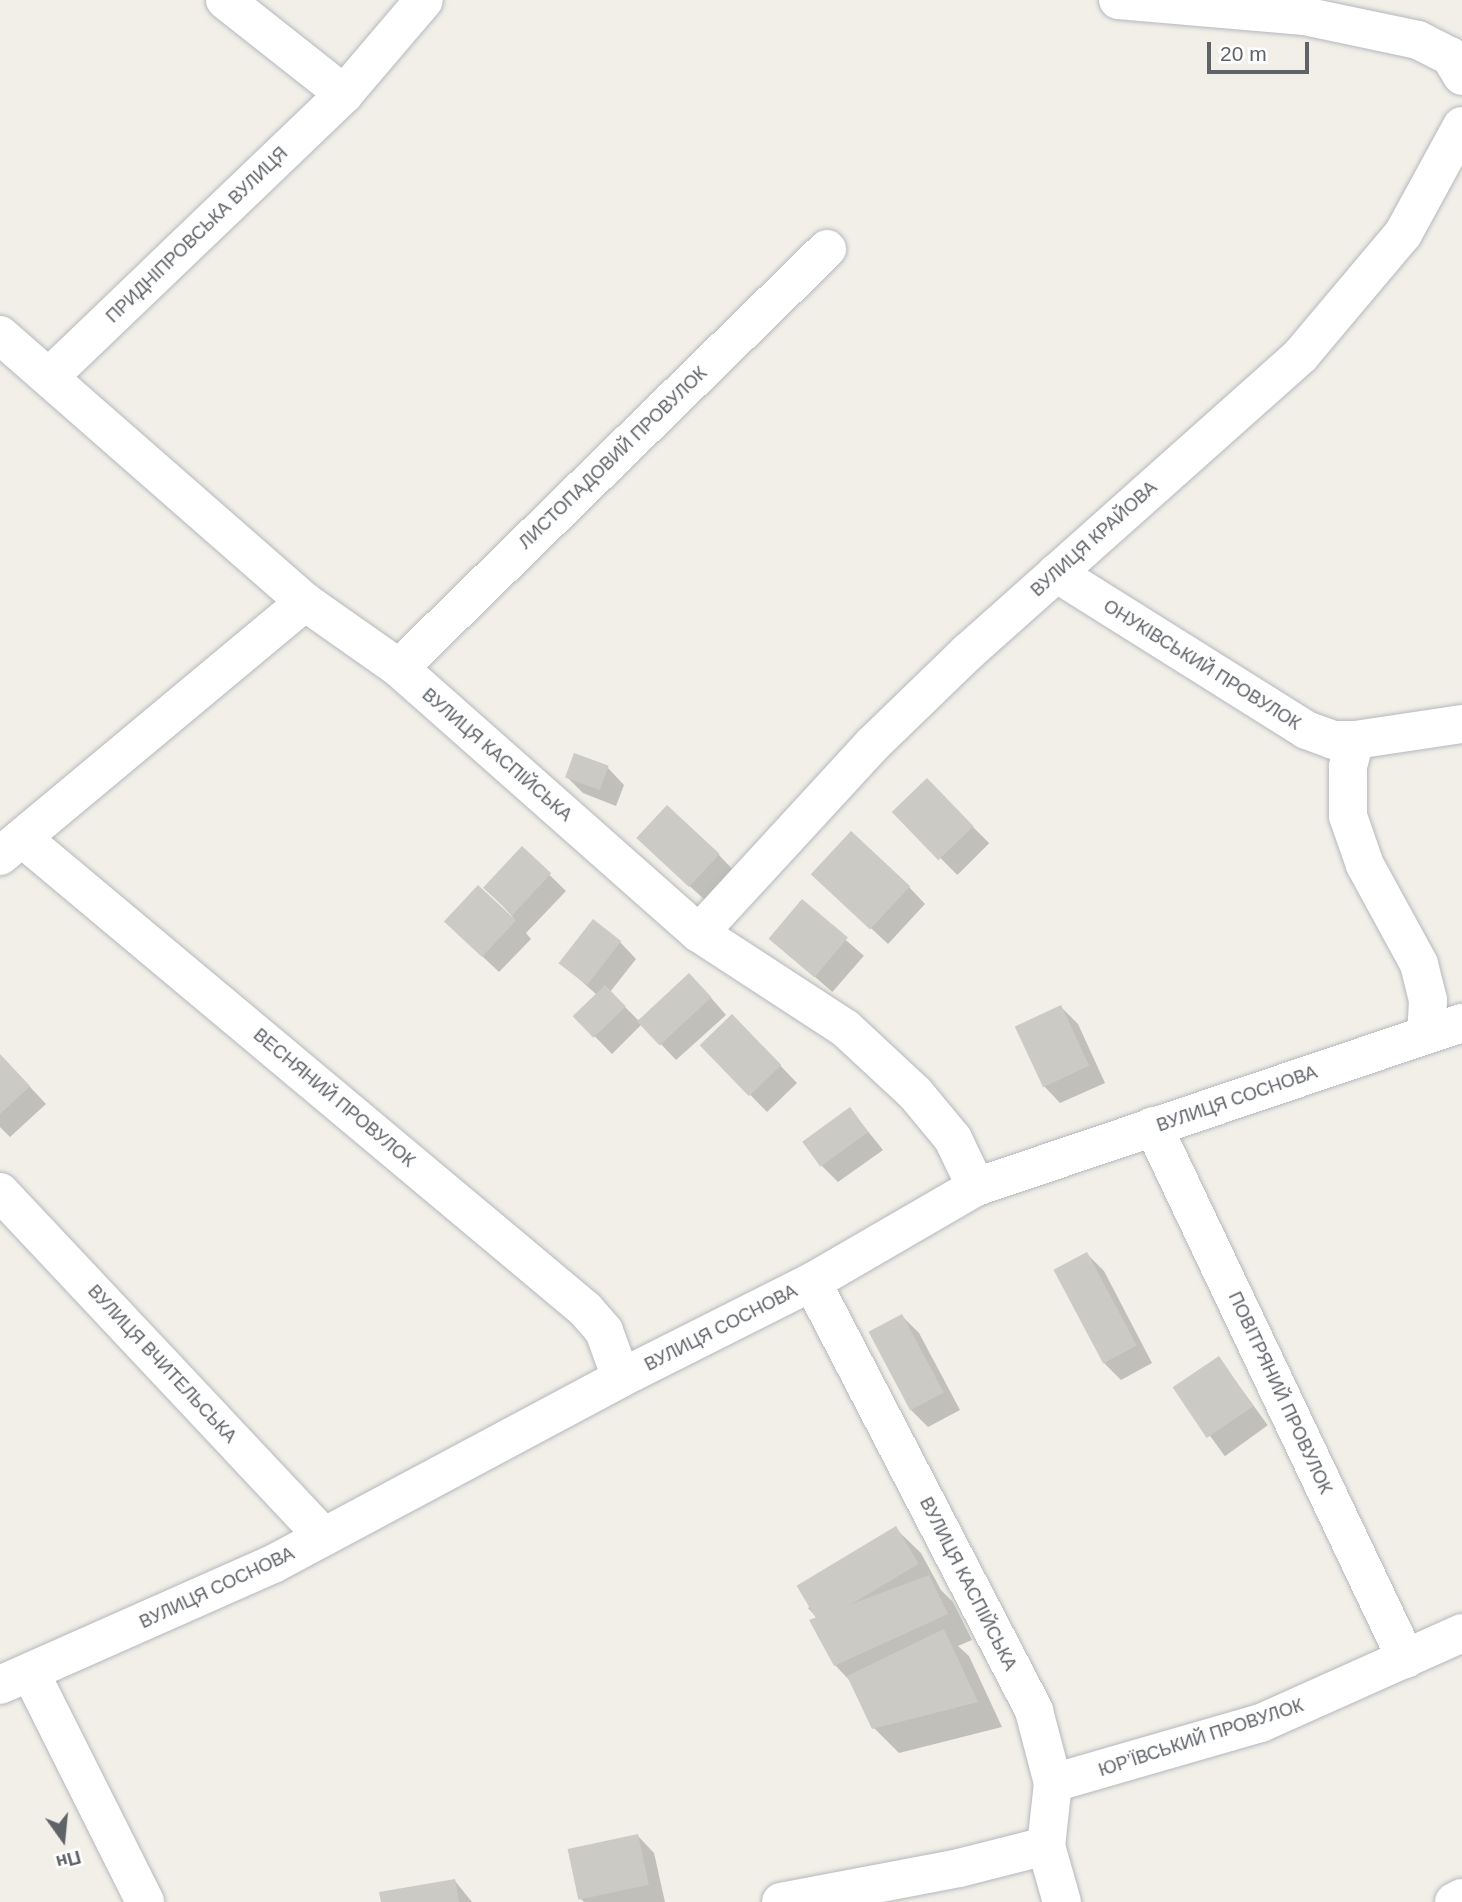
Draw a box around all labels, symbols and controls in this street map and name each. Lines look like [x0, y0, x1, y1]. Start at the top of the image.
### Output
scale bar [1210, 28, 1312, 72]
text: 20 m [1220, 42, 1267, 65]
street label: ПРИДНІПРОВСЬКА ВУЛИЦЯ [102, 143, 292, 327]
street label: ЛИСТОПАДОВИЙ ПРОВУЛОК [514, 362, 712, 554]
street label: ВУЛИЦЯ КРАЙОВА [1027, 477, 1161, 601]
street label: ОНУКІВСЬКИЙ ПРОВУЛОК [1099, 595, 1305, 735]
street label: ВУЛИЦЯ КАСПІЙСЬКА [418, 684, 576, 826]
street label: ВЕСНЯНИЙ ПРОВУЛОК [249, 1024, 419, 1172]
street label: ВУЛИЦЯ СОСНОВА [1154, 1061, 1320, 1137]
street label: ВУЛИЦЯ СОСНОВА [641, 1280, 801, 1376]
street label: ВУЛИЦЯ ВЧИТЕЛЬСЬКА [83, 1281, 241, 1447]
street label: ПОВІТРЯНИЙ ПРОВУЛОК [1224, 1289, 1336, 1497]
street label: ВУЛИЦЯ КАСПІЙСЬКА [915, 1494, 1021, 1674]
street label: ВУЛИЦЯ СОСНОВА [136, 1543, 298, 1633]
street label: ЮР’ЇВСЬКИЙ ПРОВУЛОК [1096, 1695, 1306, 1781]
north arrow [28, 1804, 98, 1874]
text: Пн [54, 1846, 83, 1873]

